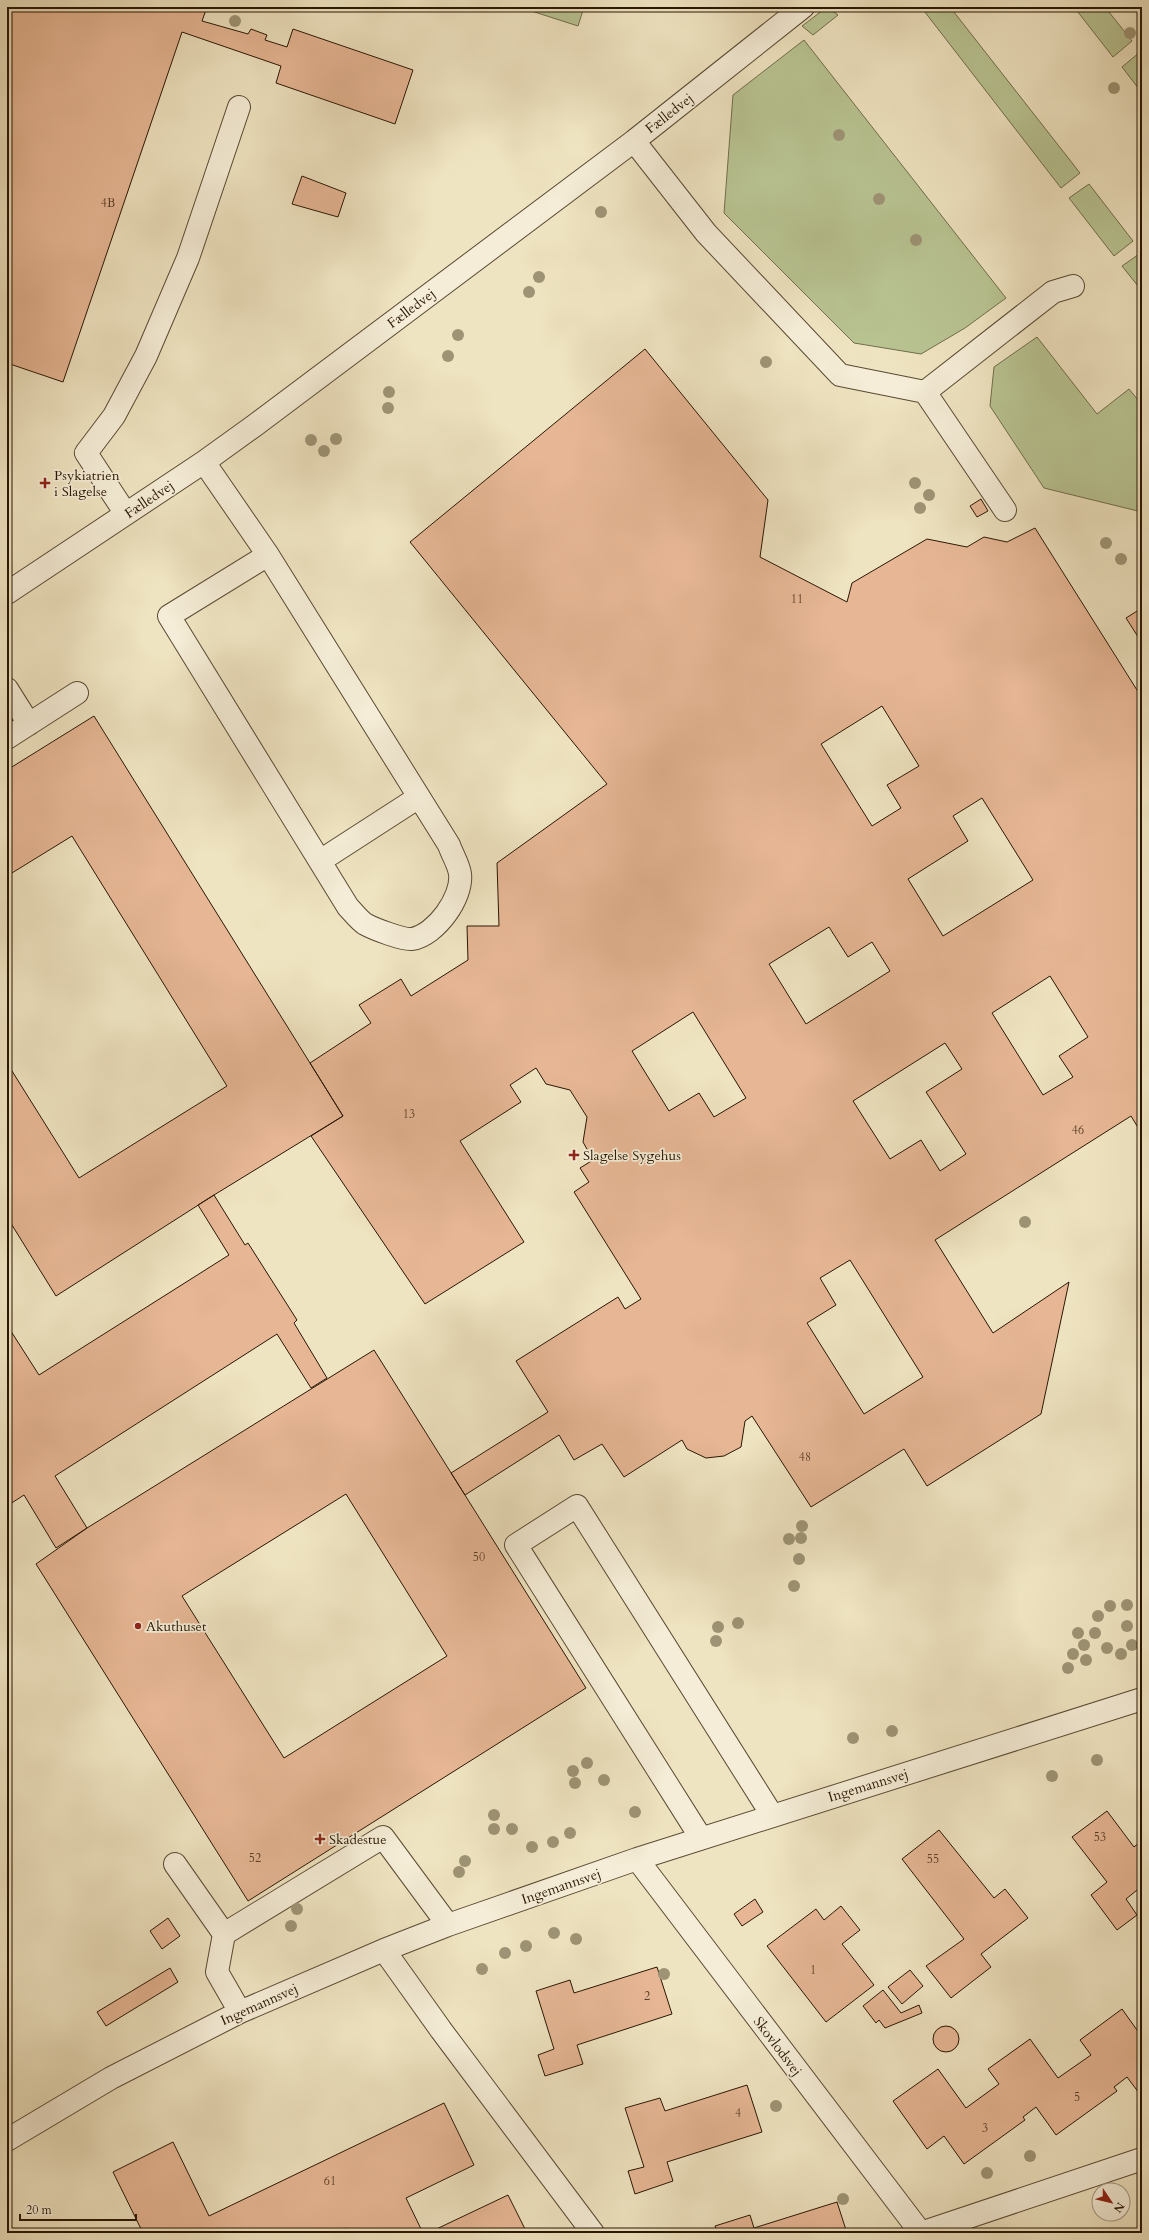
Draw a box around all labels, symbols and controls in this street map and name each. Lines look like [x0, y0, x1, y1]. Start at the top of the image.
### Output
street label: Fælledvej [642, 89, 697, 138]
house number: 4B [101, 195, 115, 211]
street label: Fælledvej [383, 284, 439, 333]
place label: Psykiatrien i Slagelse [54, 466, 120, 501]
street label: Fælledvej [121, 476, 178, 523]
marker: Psykiatrien i Slagelse [39, 477, 51, 489]
house number: 11 [791, 591, 803, 607]
house number: 13 [403, 1106, 415, 1122]
house number: 46 [1072, 1122, 1084, 1138]
place label: Slagelse Sygehus [583, 1146, 681, 1165]
marker: Slagelse Sygehus [568, 1149, 580, 1161]
house number: 48 [799, 1449, 811, 1465]
house number: 50 [473, 1549, 485, 1565]
place label: Akuthuset [146, 1617, 207, 1636]
marker: Akuthuset [133, 1621, 143, 1631]
street label: Ingemannsvej [826, 1764, 911, 1807]
house number: 53 [1094, 1829, 1106, 1845]
place label: Skadestue [329, 1830, 387, 1849]
marker: Skadestue [314, 1833, 326, 1845]
house number: 52 [249, 1850, 261, 1866]
house number: 55 [927, 1851, 939, 1867]
street label: Ingemannsvej [519, 1864, 603, 1909]
house number: 1 [810, 1962, 816, 1978]
street label: Ingemannsvej [218, 1979, 301, 2030]
house number: 2 [644, 1988, 650, 2004]
street label: Skovlodsvej [749, 2013, 806, 2080]
house number: 5 [1074, 2089, 1080, 2105]
house number: 4 [735, 2105, 741, 2121]
house number: 3 [982, 2120, 988, 2136]
house number: 61 [324, 2173, 336, 2189]
north arrow [1091, 2182, 1131, 2222]
scale bar [20, 2196, 136, 2222]
text: N [1110, 2199, 1128, 2216]
text: 20 m [26, 2202, 53, 2218]

